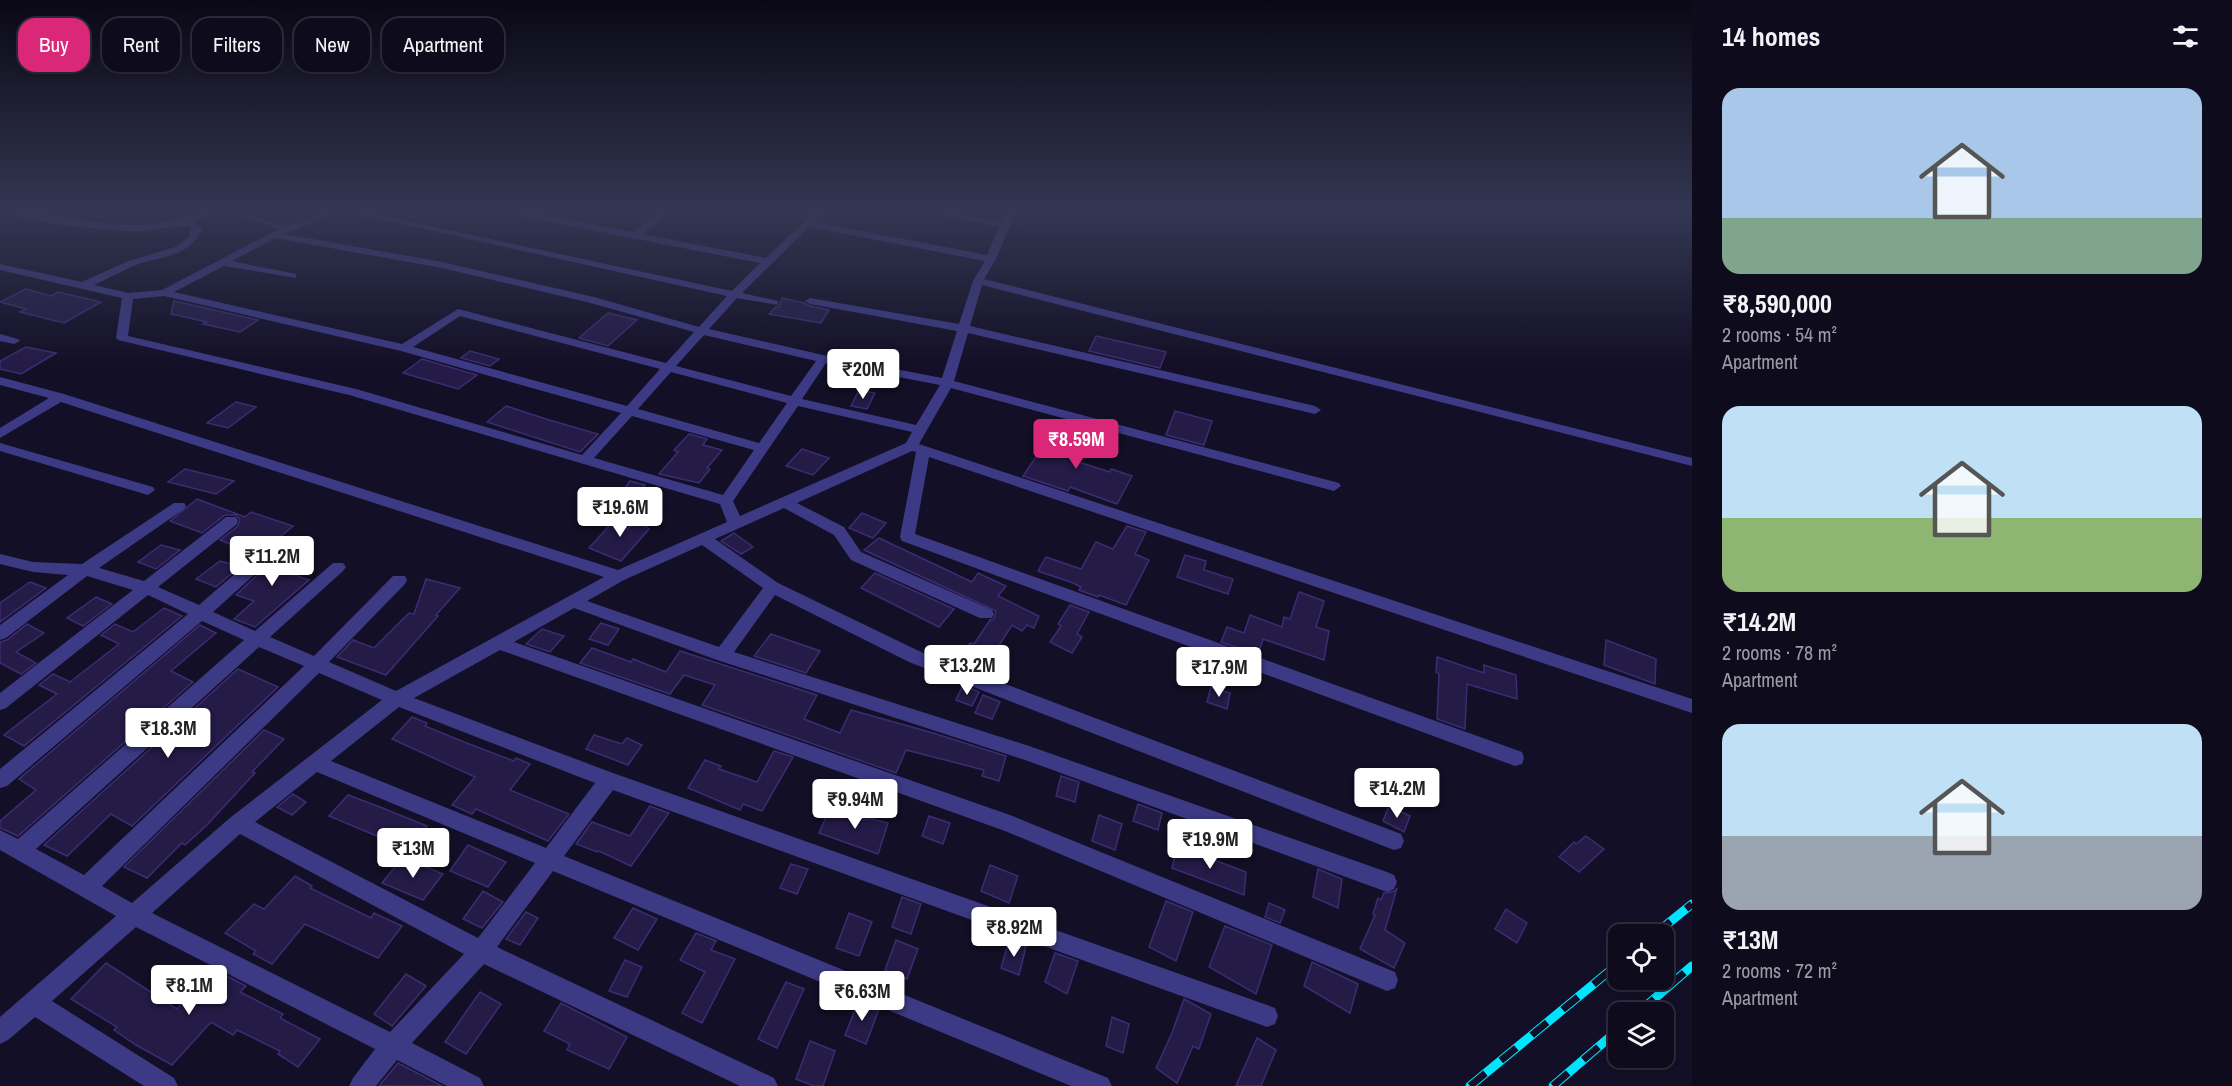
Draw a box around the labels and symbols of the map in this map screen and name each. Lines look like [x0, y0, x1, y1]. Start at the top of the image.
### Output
pin: ₹20M [827, 349, 899, 400]
pin: ₹8.59M [1027, 419, 1125, 470]
pin: ₹19.6M [571, 487, 669, 538]
pin: ₹11.2M [223, 536, 321, 587]
pin: ₹13.2M [918, 645, 1016, 696]
pin: ₹17.9M [1170, 647, 1268, 698]
pin: ₹18.3M [119, 708, 217, 759]
pin: ₹14.2M [1348, 768, 1446, 819]
pin: ₹9.94M [806, 779, 904, 830]
pin: ₹19.9M [1161, 819, 1259, 870]
pin: ₹13M [377, 828, 449, 879]
pin: ₹8.92M [965, 907, 1063, 958]
pin: ₹8.1M [147, 965, 231, 1016]
pin: ₹6.63M [813, 971, 911, 1022]

